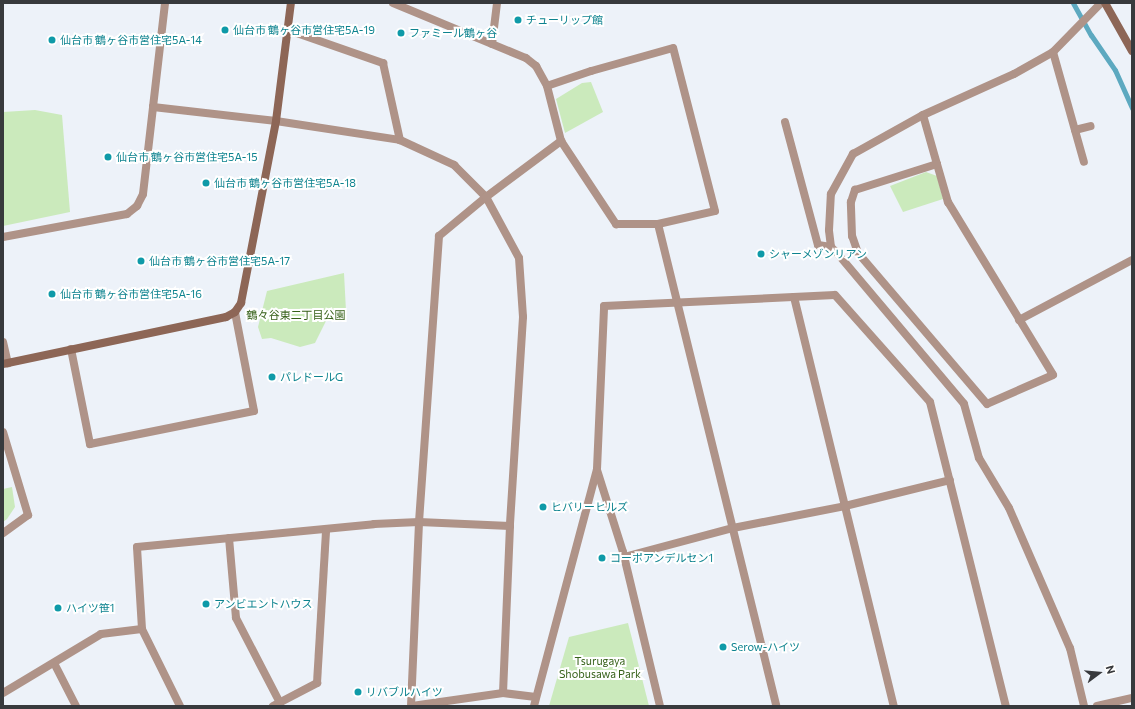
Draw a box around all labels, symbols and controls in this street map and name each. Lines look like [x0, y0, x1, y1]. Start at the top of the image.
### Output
place label: チューリップ館 [526, 13, 603, 27]
marker: チューリップ館 [513, 15, 523, 25]
place label: 仙台市 鶴ヶ谷市営住宅5A-19 [233, 23, 375, 37]
marker: 仙台市 鶴ヶ谷市営住宅5A-19 [220, 25, 230, 35]
place label: ファミール鶴ヶ谷 [409, 26, 497, 40]
marker: ファミール鶴ヶ谷 [396, 28, 406, 38]
place label: 仙台市 鶴ヶ谷市営住宅5A-14 [60, 33, 202, 47]
marker: 仙台市 鶴ヶ谷市営住宅5A-14 [47, 35, 57, 45]
place label: 仙台市 鶴ヶ谷市営住宅5A-15 [116, 150, 257, 164]
marker: 仙台市 鶴ヶ谷市営住宅5A-15 [103, 152, 113, 162]
place label: 仙台市 鶴ヶ谷市営住宅5A-18 [214, 176, 356, 190]
marker: 仙台市 鶴ヶ谷市営住宅5A-18 [201, 178, 211, 188]
place label: シャーメゾンリアン [769, 247, 868, 261]
marker: シャーメゾンリアン [756, 249, 766, 259]
place label: 仙台市 鶴ヶ谷市営住宅5A-17 [149, 254, 290, 268]
marker: 仙台市 鶴ヶ谷市営住宅5A-17 [136, 256, 146, 266]
place label: 仙台市 鶴ヶ谷市営住宅5A-16 [60, 287, 202, 301]
marker: 仙台市 鶴ヶ谷市営住宅5A-16 [47, 289, 57, 299]
park label: 鶴々谷東二丁目公園 [247, 308, 345, 322]
place label: パレドールG [280, 370, 343, 384]
marker: パレドールG [267, 372, 277, 382]
place label: ヒバリーヒルズ [551, 500, 628, 514]
marker: ヒバリーヒルズ [538, 502, 548, 512]
place label: コーポアンデルセン1 [610, 551, 714, 565]
marker: コーポアンデルセン1 [597, 553, 607, 563]
place label: アンビエントハウス [214, 597, 313, 611]
marker: アンビエントハウス [201, 599, 211, 609]
place label: ハイツ笹1 [66, 601, 115, 615]
marker: ハイツ笹1 [53, 603, 63, 613]
place label: Serow-ハイツ [731, 640, 800, 654]
marker: Serow-ハイツ [718, 642, 728, 652]
north arrow [1079, 653, 1119, 693]
park label: Tsurugaya Shobusawa Park [559, 655, 641, 681]
text: N [1104, 664, 1118, 675]
place label: リバブルハイツ [366, 685, 443, 699]
marker: リバブルハイツ [353, 687, 363, 697]

